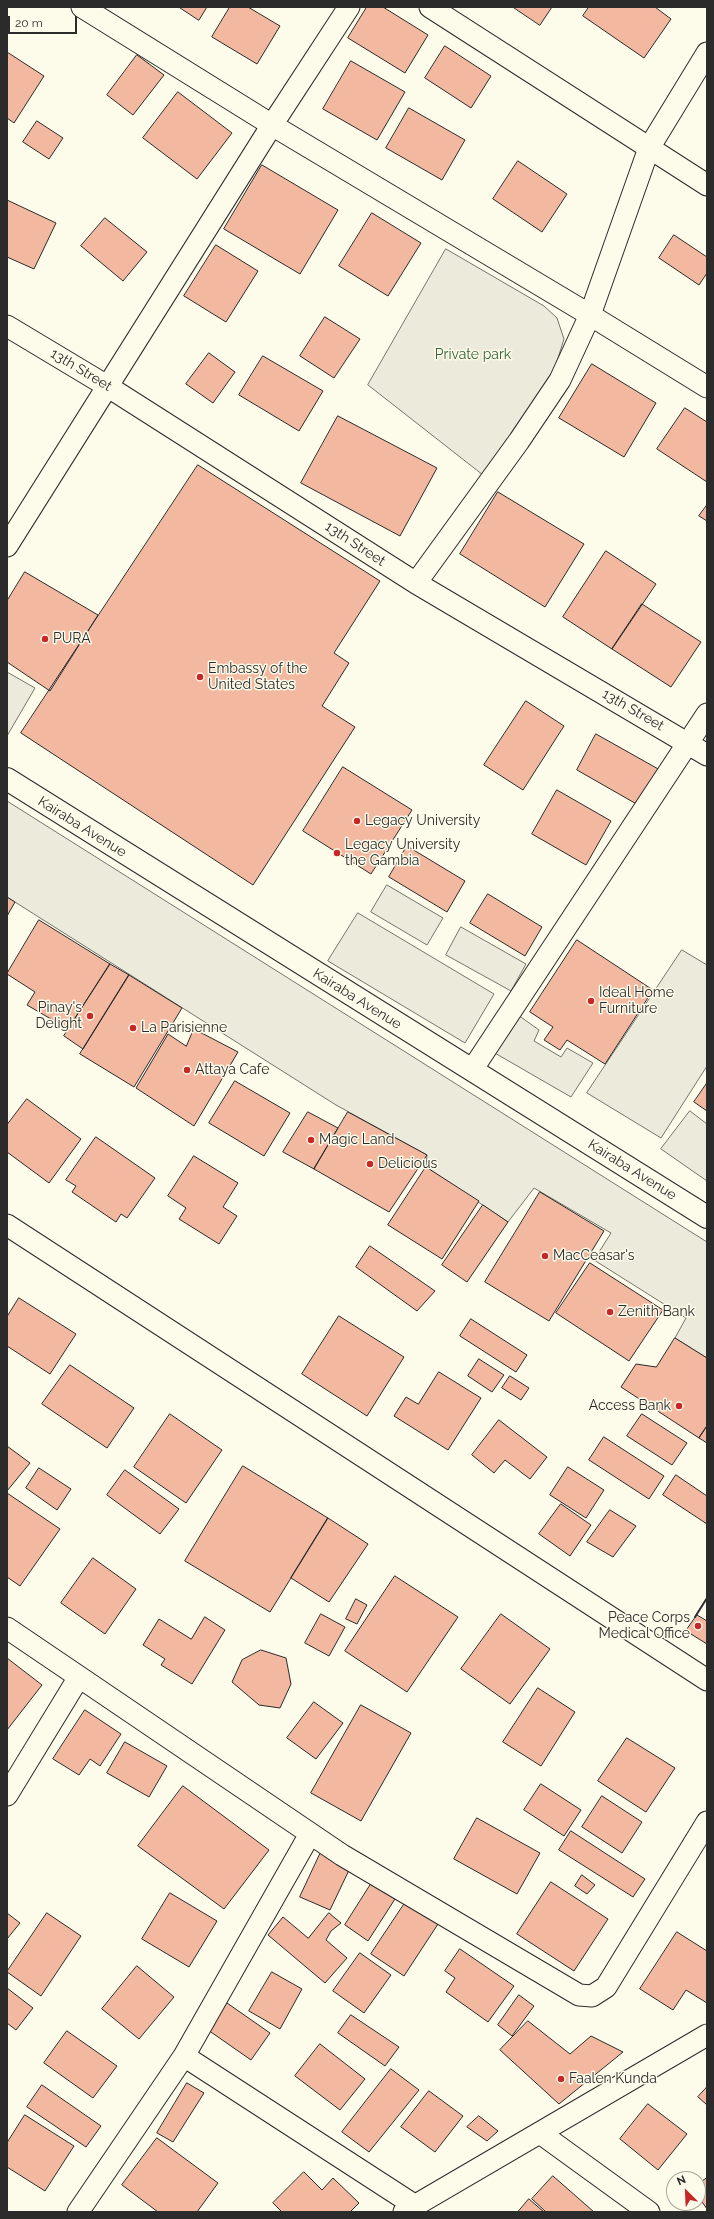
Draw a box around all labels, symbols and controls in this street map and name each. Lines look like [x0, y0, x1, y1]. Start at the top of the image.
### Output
scale bar [10, 8, 79, 34]
text: 20 m [15, 16, 43, 30]
street label: 13th Street [47, 345, 115, 395]
park label: Private park [435, 347, 511, 363]
street label: 13th Street [322, 518, 388, 570]
place label: PURA [53, 631, 91, 647]
marker: PURA [40, 634, 50, 644]
place label: Embassy of the United States [208, 661, 308, 694]
marker: Embassy of the United States [195, 672, 205, 682]
street label: 13th Street [599, 686, 667, 734]
street label: Kairaba Avenue [35, 793, 129, 861]
place label: Legacy University [365, 813, 480, 829]
marker: Legacy University [352, 816, 362, 826]
place label: Legacy University the Gambia [345, 837, 460, 870]
marker: Legacy University the Gambia [332, 848, 342, 858]
street label: Kairaba Avenue [310, 965, 404, 1033]
place label: Ideal Home Furniture [599, 985, 674, 1018]
marker: Ideal Home Furniture [586, 996, 596, 1006]
place label: Pinay's Delight [35, 1000, 82, 1032]
marker: Pinay's Delight [85, 1011, 95, 1021]
place label: La Parisienne [141, 1020, 227, 1036]
marker: La Parisienne [128, 1023, 138, 1033]
place label: Attaya Cafe [195, 1062, 269, 1078]
marker: Attaya Cafe [182, 1065, 192, 1075]
place label: Magic Land [319, 1132, 394, 1148]
marker: Magic Land [306, 1135, 316, 1145]
street label: Kairaba Avenue [585, 1136, 679, 1204]
place label: Delicious [378, 1156, 437, 1172]
marker: Delicious [365, 1159, 375, 1169]
place label: MacCeasar's [553, 1248, 635, 1264]
marker: MacCeasar's [540, 1251, 550, 1261]
place label: Zenith Bank [618, 1304, 695, 1320]
marker: Zenith Bank [605, 1307, 615, 1317]
place label: Access Bank [589, 1398, 671, 1414]
marker: Access Bank [674, 1401, 684, 1411]
place label: Peace Corps Medical Office [599, 1610, 690, 1642]
marker: Peace Corps Medical Office [693, 1621, 703, 1631]
place label: Faalen Kunda [569, 2071, 657, 2087]
marker: Faalen Kunda [556, 2074, 566, 2084]
north arrow [666, 2171, 706, 2211]
text: N [675, 2173, 688, 2188]

